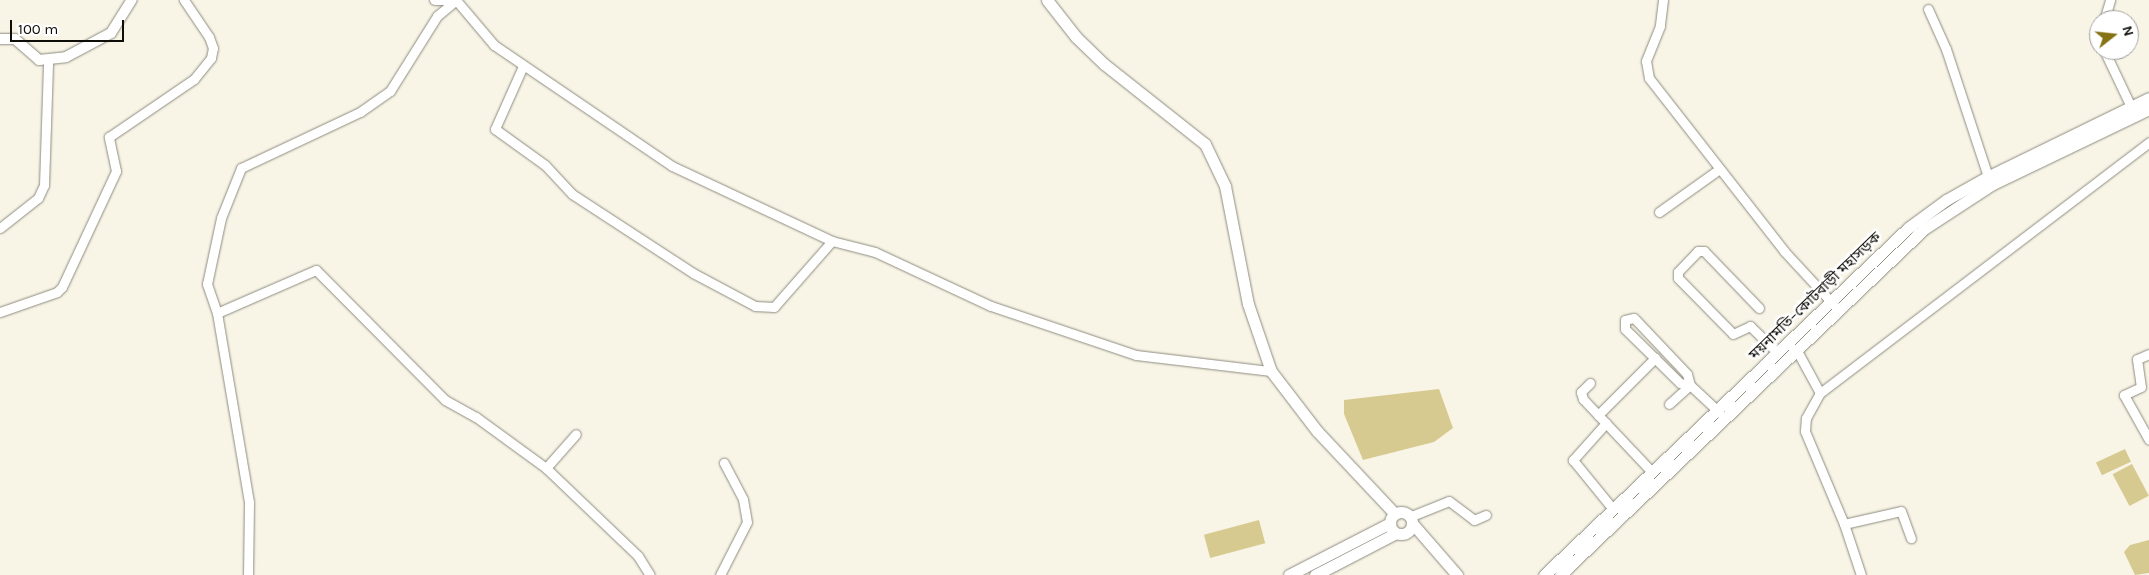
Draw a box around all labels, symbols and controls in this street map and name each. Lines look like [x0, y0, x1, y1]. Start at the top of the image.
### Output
scale bar [12, 10, 126, 42]
north arrow [2089, 10, 2139, 60]
text: 100 m [18, 20, 58, 38]
text: N [2118, 24, 2137, 38]
street label: ময়নামতি–কোটবাড়ী মহাসড়ক [1745, 228, 1885, 364]

